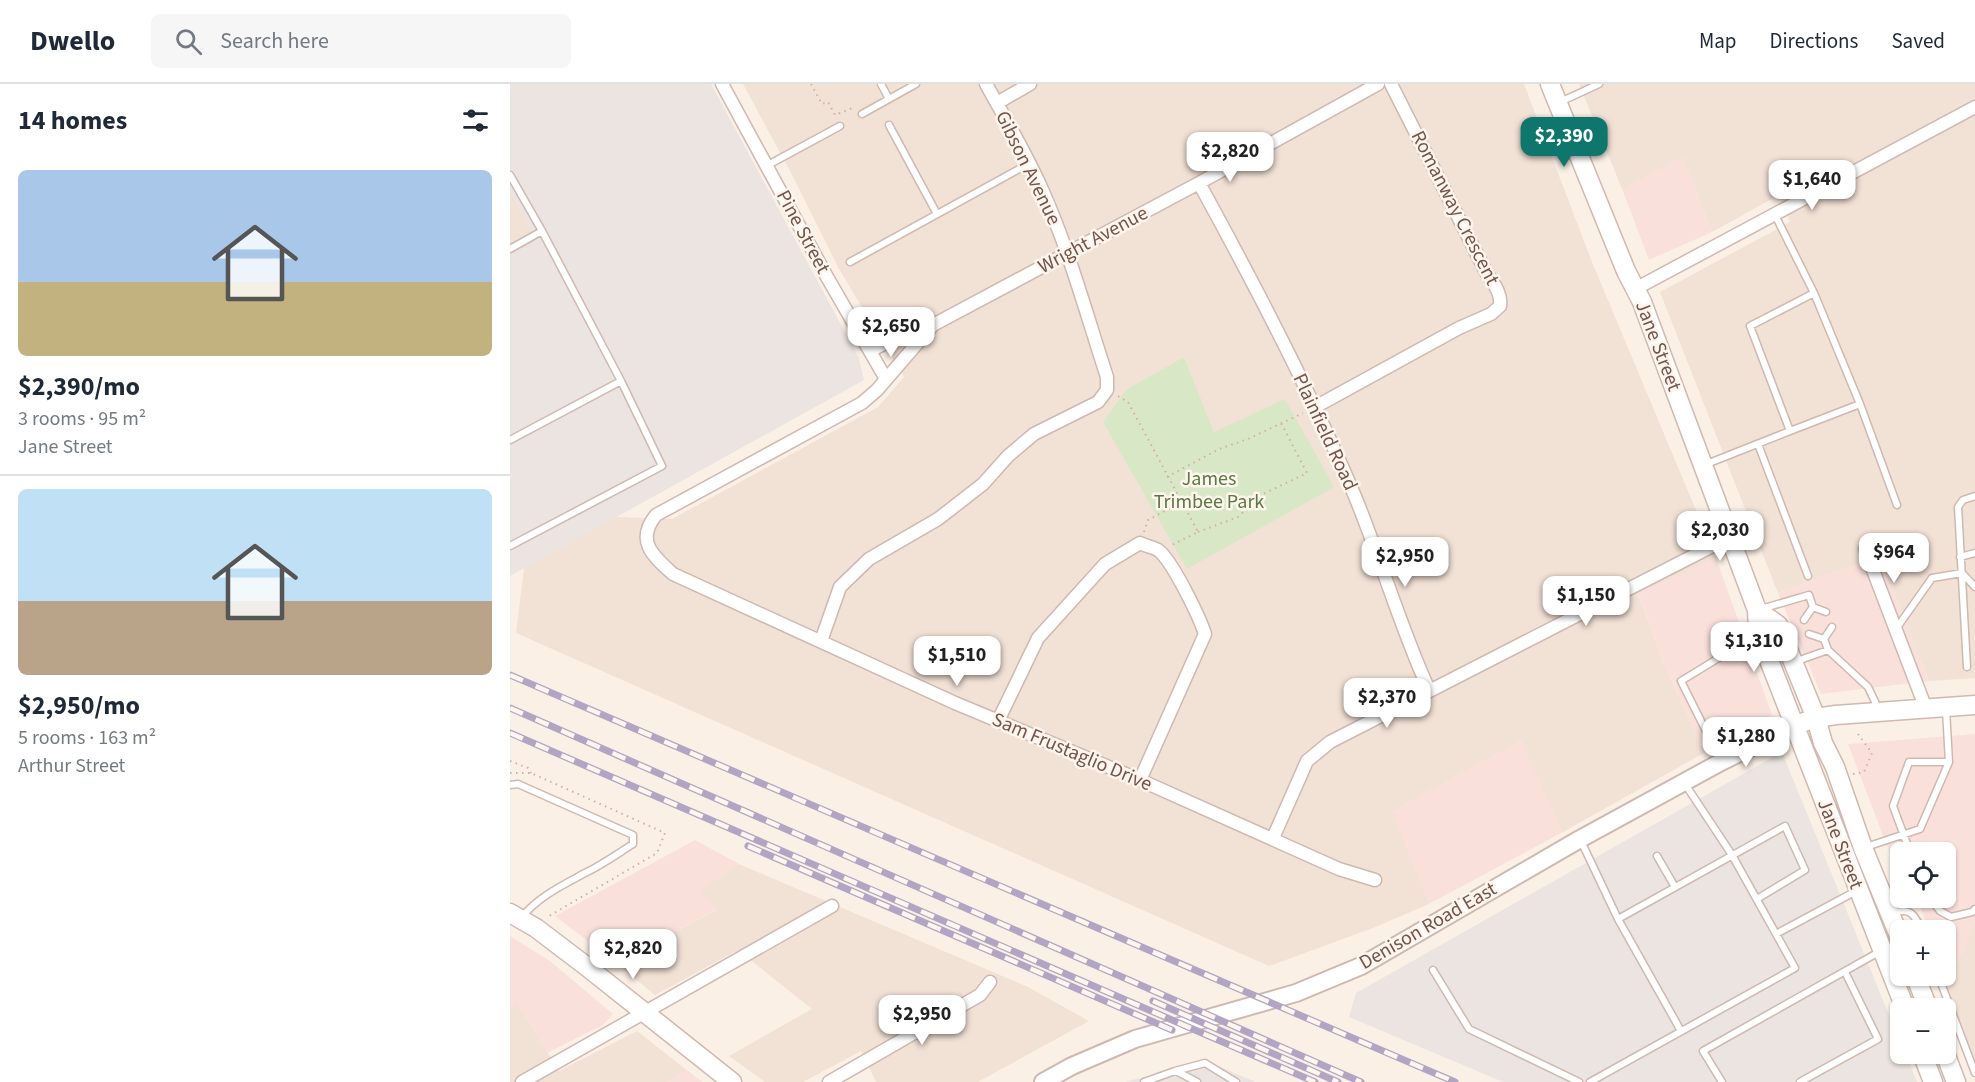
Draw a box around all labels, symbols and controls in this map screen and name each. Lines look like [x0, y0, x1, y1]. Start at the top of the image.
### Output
search box [151, 14, 571, 68]
text: Dwello [30, 21, 115, 61]
icon: search [172, 25, 205, 58]
text: Search here [220, 25, 329, 57]
text: Map [1699, 26, 1737, 56]
text: Directions [1770, 26, 1858, 56]
text: Saved [1891, 26, 1945, 56]
text: 14 homes [18, 102, 127, 139]
icon: filters [459, 104, 492, 137]
street label: Gibson Avenue [988, 106, 1068, 230]
pin: $2,390 [1515, 117, 1613, 168]
text: $2,390 [1535, 122, 1593, 150]
street label: Romanway Crescent [1404, 126, 1506, 290]
pin: $2,820 [1181, 132, 1279, 183]
text: $2,820 [1201, 137, 1259, 165]
pin: $1,640 [1763, 160, 1861, 211]
text: $1,640 [1783, 165, 1841, 193]
street label: Pine Street [769, 185, 837, 279]
street label: Wright Avenue [1033, 199, 1153, 281]
icon: home [201, 209, 309, 317]
street label: Jane Street [1628, 297, 1688, 395]
pin: $2,650 [842, 307, 940, 358]
text: $2,650 [862, 312, 920, 340]
text: $2,390/mo [18, 368, 140, 405]
street label: Plainfield Road [1286, 369, 1364, 495]
text: 3 rooms · 95 m² [18, 405, 146, 433]
text: Jane Street [18, 433, 113, 461]
park label: James Trimbee Park [1154, 465, 1264, 516]
pin: $2,030 [1671, 511, 1769, 562]
text: $2,030 [1691, 516, 1749, 544]
icon: home [201, 528, 309, 636]
pin: $964 [1858, 533, 1930, 584]
pin: $2,950 [1356, 537, 1454, 588]
text: $964 [1873, 538, 1915, 566]
text: $2,950 [1376, 542, 1434, 570]
pin: $1,150 [1537, 576, 1635, 627]
text: $1,150 [1557, 581, 1615, 609]
pin: $1,310 [1705, 622, 1803, 673]
text: $1,310 [1725, 627, 1783, 655]
pin: $1,510 [908, 636, 1006, 687]
text: $1,510 [928, 641, 986, 669]
pin: $2,370 [1338, 678, 1436, 729]
text: $2,370 [1358, 683, 1416, 711]
text: $2,950/mo [18, 687, 140, 724]
street label: Sam Frustaglio Drive [988, 706, 1156, 798]
pin: $1,280 [1697, 717, 1795, 768]
text: $1,280 [1717, 722, 1775, 750]
text: 5 rooms · 163 m² [18, 724, 156, 752]
text: Arthur Street [18, 752, 125, 780]
street label: Jane Street [1810, 795, 1870, 893]
map controls [1890, 842, 1956, 1064]
button: locate [1890, 842, 1956, 908]
street label: Denison Road East [1354, 875, 1502, 977]
button: + [1890, 920, 1956, 986]
pin: $2,820 [584, 929, 682, 980]
text: $2,820 [604, 934, 662, 962]
pin: $2,950 [873, 995, 971, 1046]
button: − [1890, 998, 1956, 1064]
text: $2,950 [893, 1000, 951, 1028]

